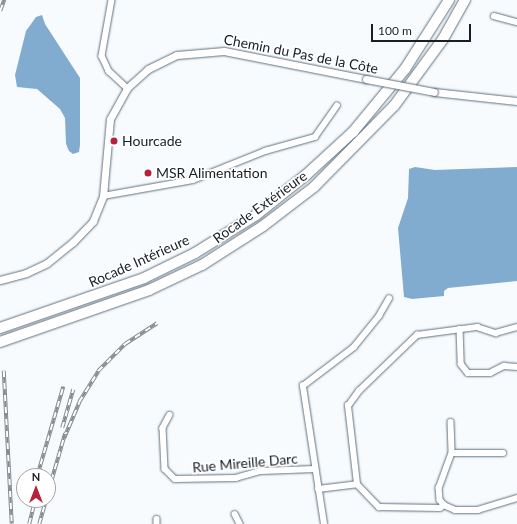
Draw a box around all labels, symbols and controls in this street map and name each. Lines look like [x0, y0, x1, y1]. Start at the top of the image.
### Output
scale bar [373, 16, 473, 42]
text: 100 m [378, 23, 412, 38]
street label: Chemin du Pas de la Côte [222, 31, 380, 77]
place label: Hourcade [122, 133, 182, 149]
marker: Hourcade [109, 136, 119, 146]
place label: MSR Alimentation [156, 165, 268, 181]
street label: Rocade Extérieure [210, 167, 310, 247]
marker: MSR Alimentation [143, 168, 153, 178]
street label: Rocade Intérieure [86, 231, 192, 291]
street label: Rue Mireille Darc [192, 450, 298, 476]
north arrow [16, 468, 56, 508]
text: N [32, 470, 40, 483]

